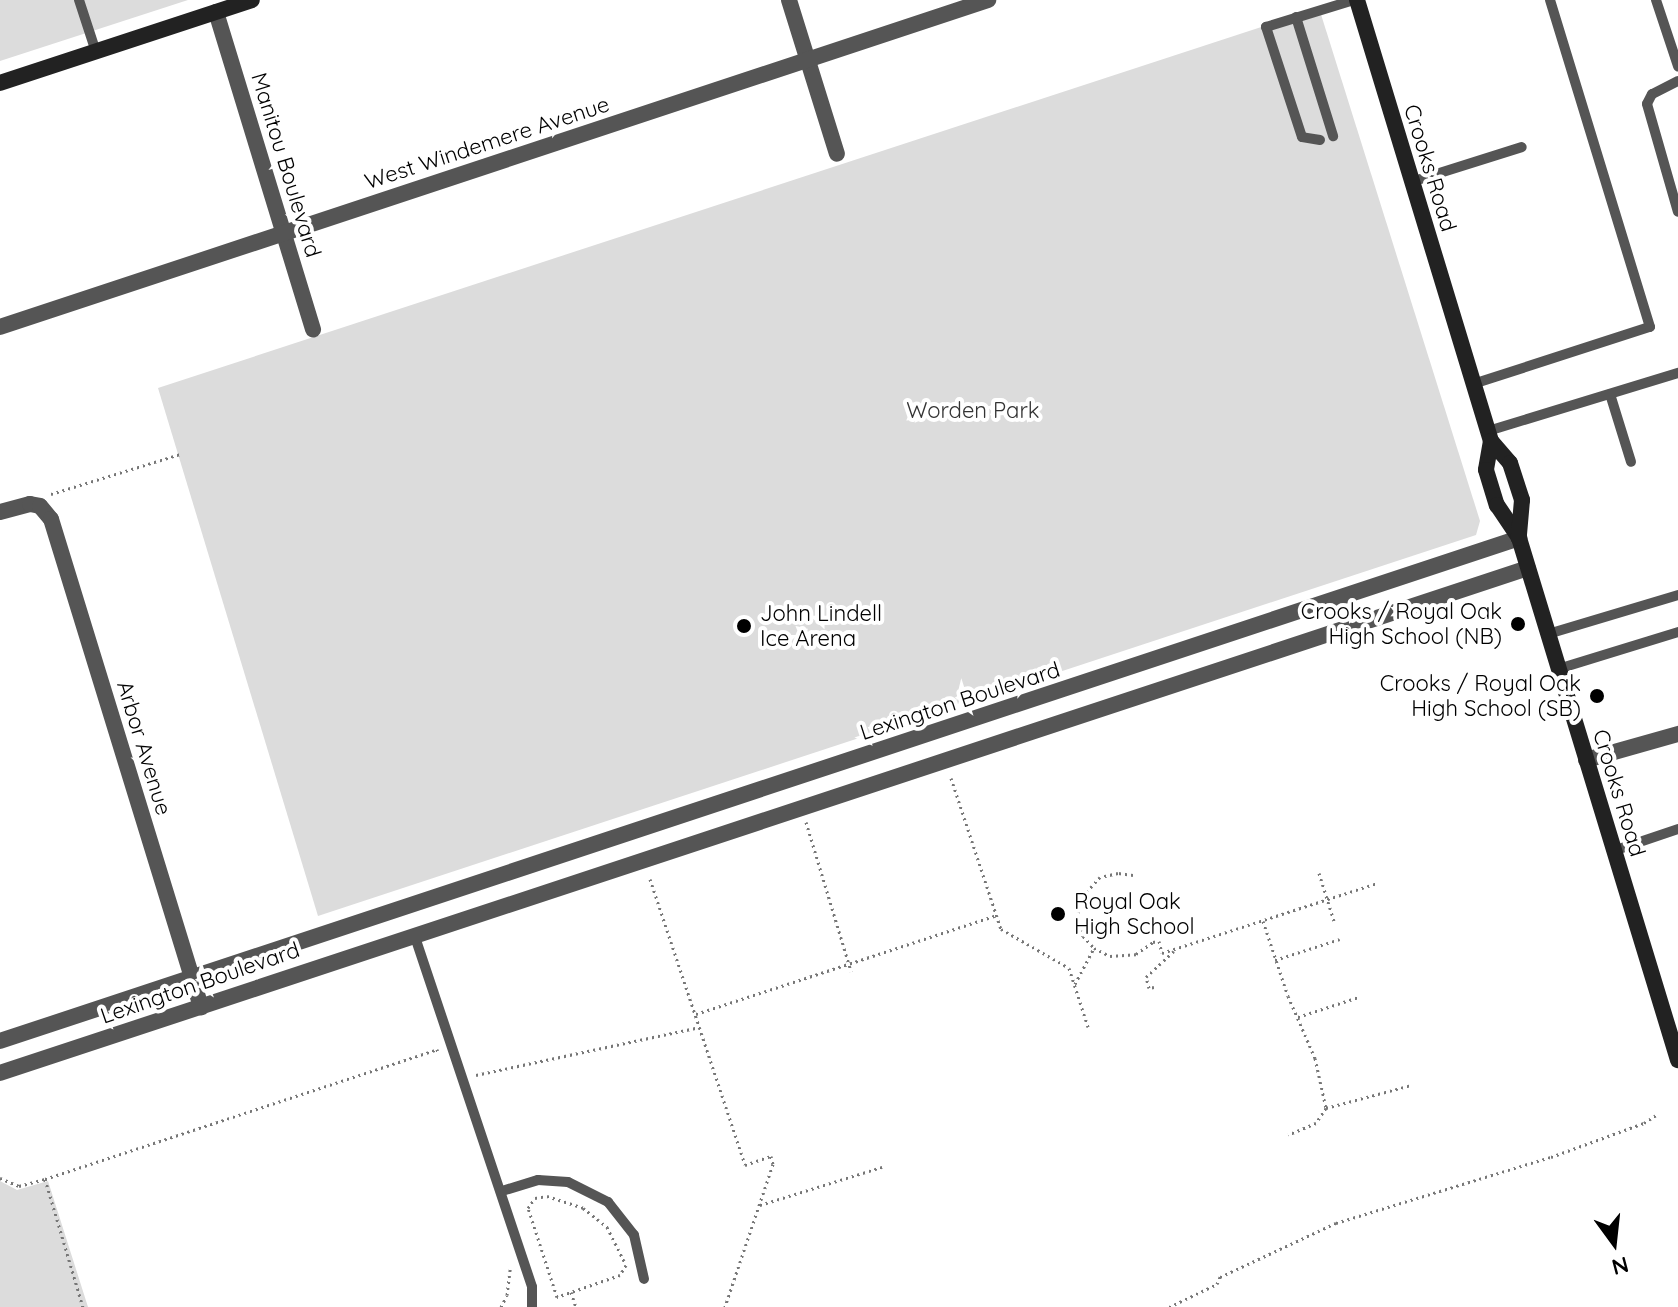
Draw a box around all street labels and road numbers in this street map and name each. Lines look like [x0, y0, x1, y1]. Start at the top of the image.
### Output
street label: Manitou Boulevard [245, 70, 327, 260]
street label: West Windemere Avenue [361, 91, 613, 195]
street label: Crooks Road [1398, 101, 1462, 235]
street label: Lexington Boulevard [857, 656, 1063, 746]
street label: Arbor Avenue [111, 678, 177, 818]
street label: Crooks Road [1587, 726, 1651, 860]
street label: Lexington Boulevard [97, 937, 303, 1029]

